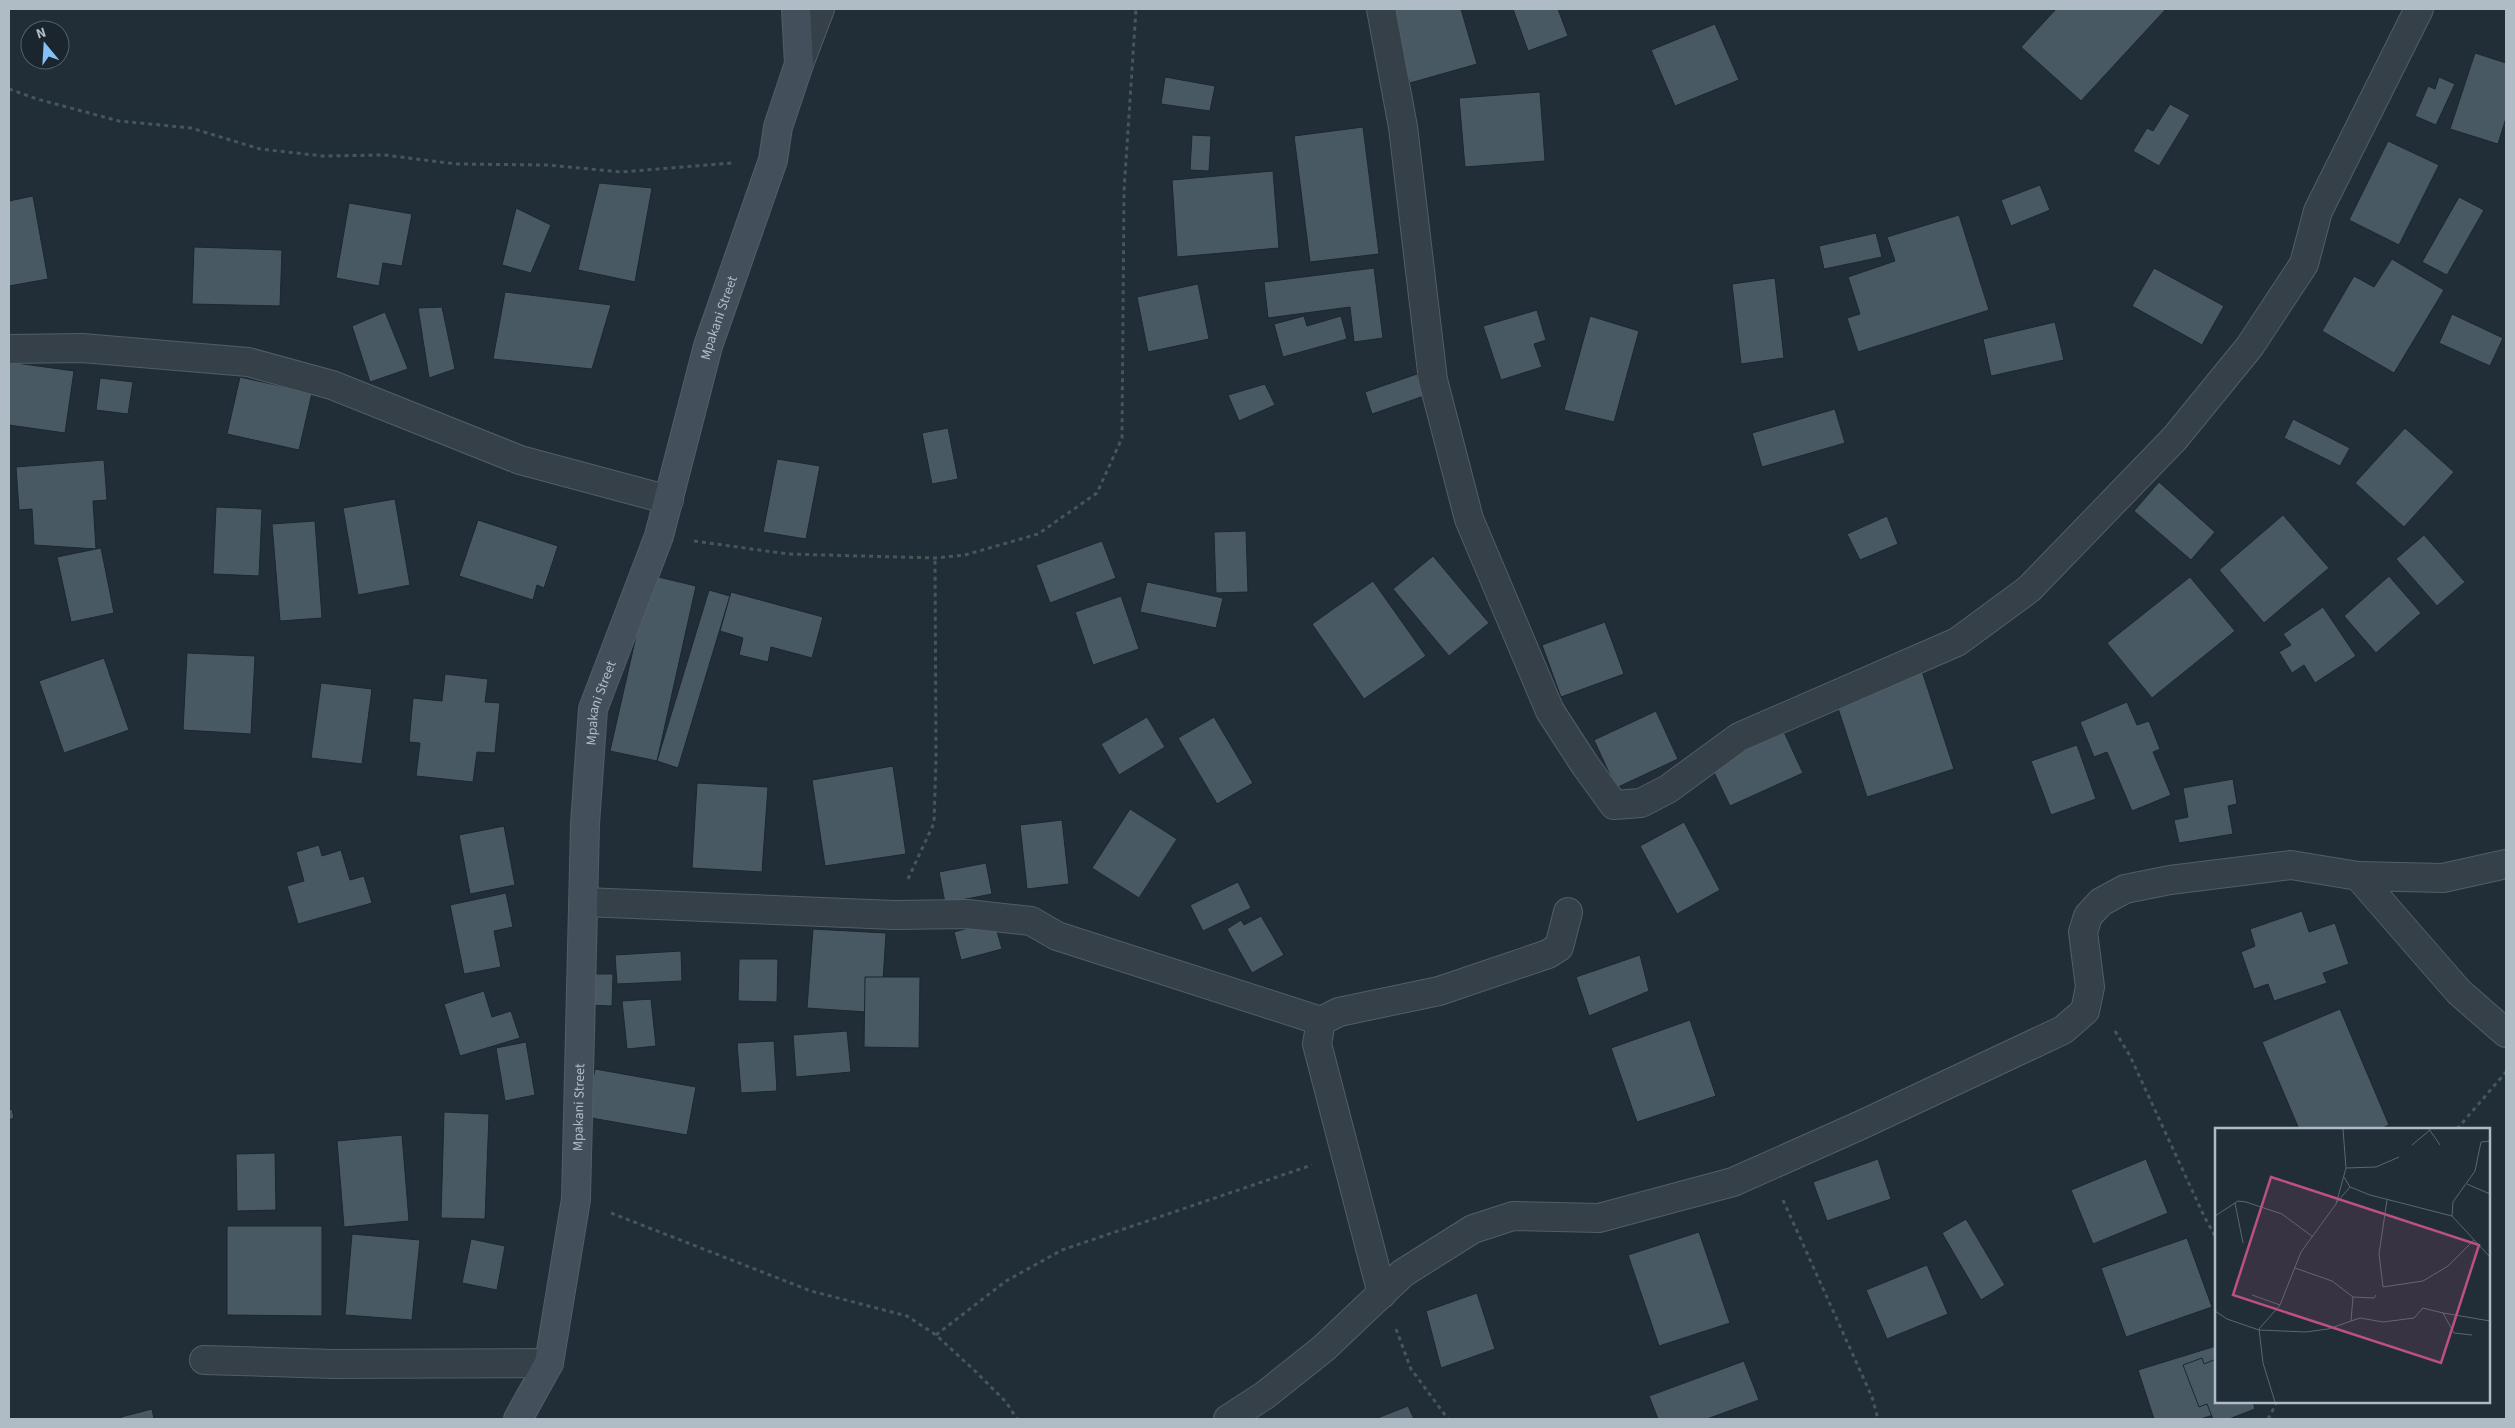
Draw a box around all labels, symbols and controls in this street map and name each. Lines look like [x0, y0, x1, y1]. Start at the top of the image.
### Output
north arrow [20, 20, 70, 70]
text: N [34, 23, 49, 45]
street label: Mpakani Street [696, 273, 743, 362]
street label: Mpakani Street [581, 658, 622, 746]
street label: Mpakani Street [568, 1063, 590, 1151]
inset map [2215, 1128, 2490, 1403]

